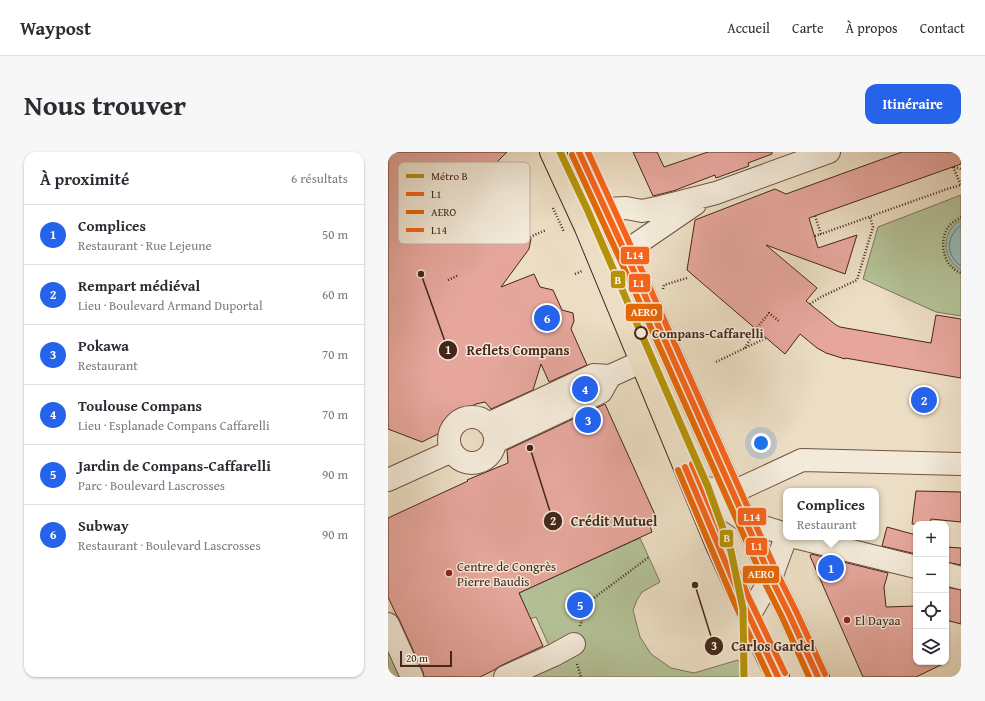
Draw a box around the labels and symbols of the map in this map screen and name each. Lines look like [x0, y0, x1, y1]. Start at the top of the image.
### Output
legend [398, 162, 530, 244]
text: Métro B [431, 168, 468, 184]
text: L1 [431, 186, 442, 202]
text: AERO [431, 204, 457, 220]
text: L14 [431, 222, 447, 238]
line badge: L14 [620, 246, 650, 265]
text: L14 [626, 247, 644, 263]
line badge: B [610, 270, 626, 289]
text: B [615, 272, 622, 288]
line badge: L1 [628, 273, 651, 293]
text: L1 [633, 275, 645, 291]
pin: 6 [534, 303, 560, 333]
line badge: AERO [625, 303, 663, 322]
text: AERO [631, 304, 657, 320]
place label: Compans-Caffarelli [652, 324, 763, 343]
marker: Compans-Caffarelli [634, 326, 648, 340]
callout: Reflets Compans [438, 337, 577, 363]
text: Reflets Compans [467, 340, 569, 360]
text: 1 [445, 341, 451, 358]
pin: 4 [572, 374, 598, 404]
pin: 2 [911, 385, 937, 415]
pin: 3 [575, 405, 601, 435]
your location [751, 433, 771, 453]
line badge: L14 [737, 507, 767, 526]
callout: Crédit Mutuel [543, 508, 666, 534]
text: L14 [743, 509, 761, 525]
text: Crédit Mutuel [571, 511, 658, 531]
text: 2 [550, 512, 556, 529]
line badge: B [719, 529, 734, 548]
text: B [724, 530, 731, 546]
line badge: L1 [745, 537, 768, 556]
text: L1 [751, 538, 763, 554]
pin: 1 [818, 553, 844, 583]
place label: Centre de Congrès Pierre Baudis [457, 557, 556, 591]
line badge: AERO [742, 565, 780, 584]
text: AERO [748, 566, 774, 582]
marker: Centre de Congrès Pierre Baudis [444, 568, 454, 578]
pin: 5 [567, 590, 593, 620]
place label: El Dayaa [855, 611, 902, 630]
marker: El Dayaa [842, 615, 852, 625]
callout: Carlos Gardel [704, 633, 823, 659]
text: Carlos Gardel [731, 636, 815, 656]
text: 3 [711, 637, 717, 654]
scale bar [400, 649, 452, 668]

